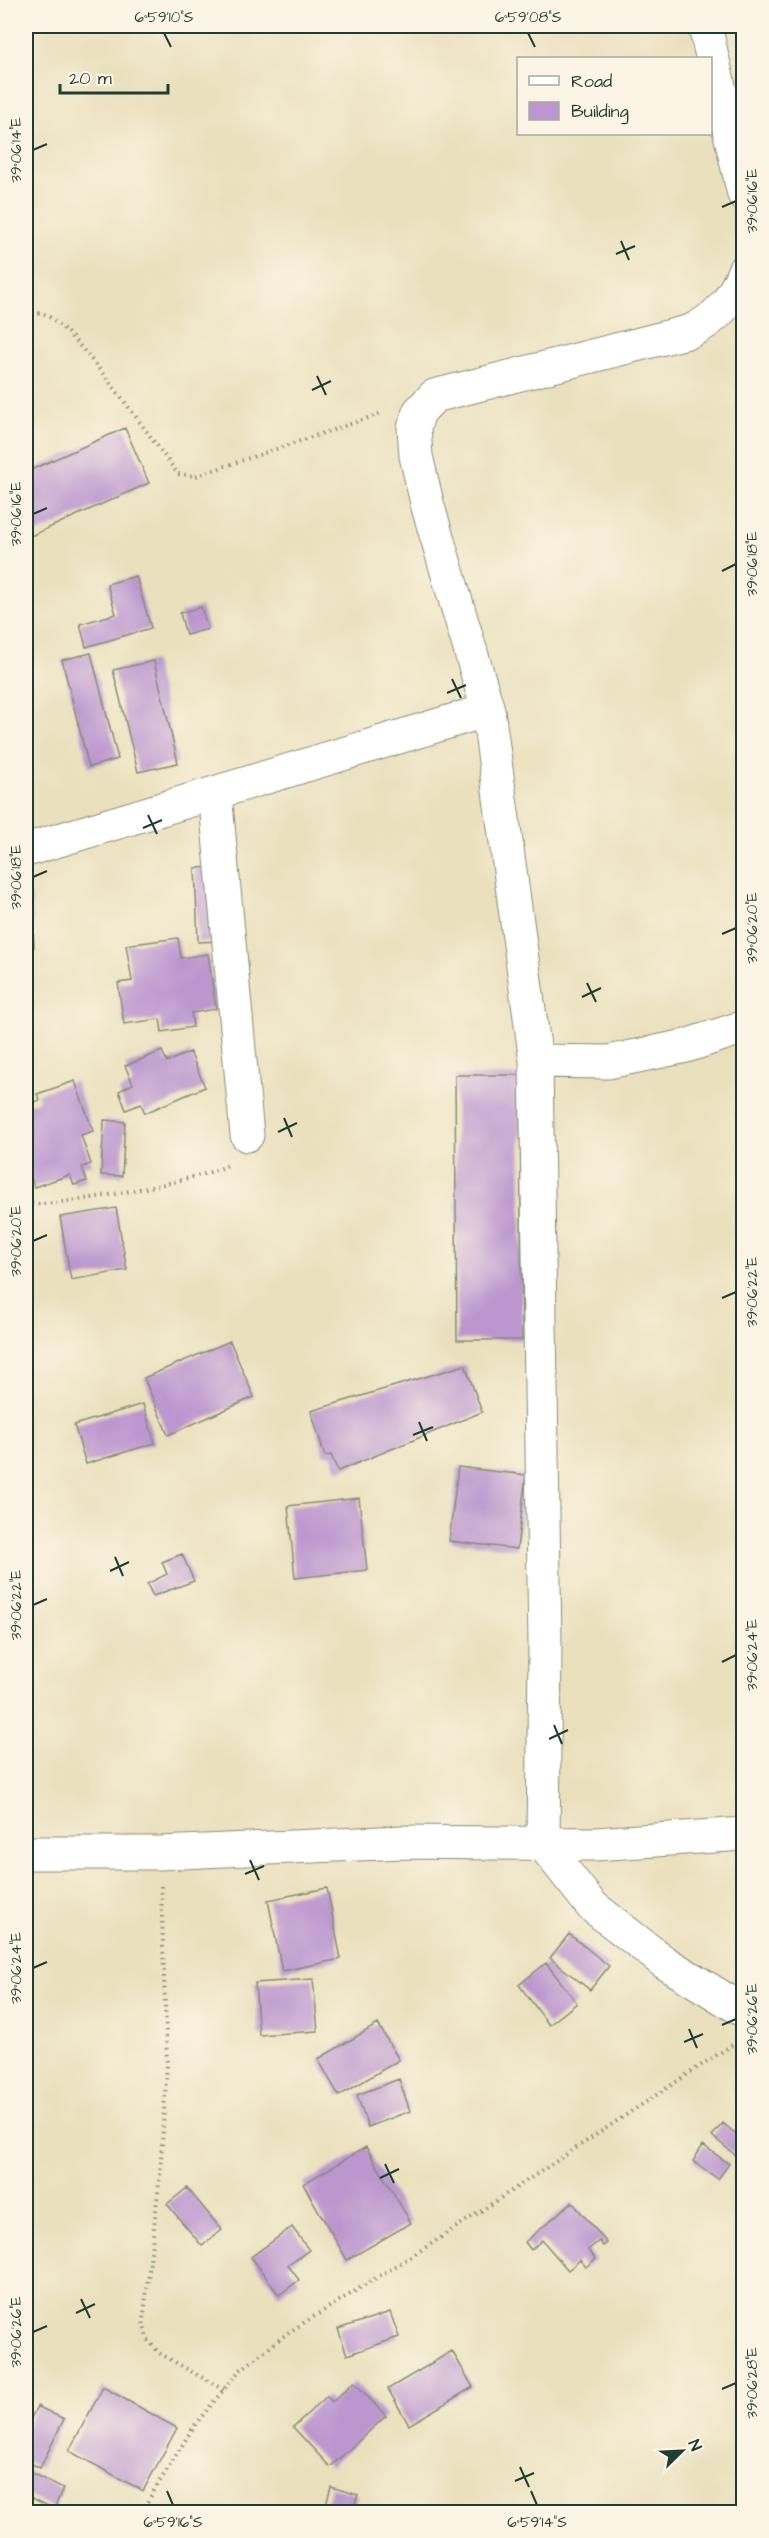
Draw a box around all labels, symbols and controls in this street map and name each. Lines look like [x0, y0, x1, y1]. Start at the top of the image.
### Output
text: 6°59'10"S [135, 7, 194, 28]
text: 6°59'08"S [495, 7, 562, 28]
scale bar [60, 57, 168, 95]
legend [517, 57, 712, 135]
text: 20 m [69, 66, 112, 91]
text: Road [571, 69, 612, 94]
text: Building [571, 99, 629, 125]
text: 39°06'14"E [6, 117, 27, 183]
text: 39°06'16"E [742, 169, 763, 233]
text: 39°06'16"E [6, 482, 27, 546]
text: 39°06'18"E [742, 531, 763, 596]
text: 39°06'18"E [6, 844, 27, 909]
text: 39°06'20"E [742, 892, 763, 964]
text: 39°06'20"E [6, 1205, 27, 1277]
text: 39°06'22"E [742, 1257, 763, 1327]
text: 39°06'22"E [6, 1570, 27, 1640]
text: 39°06'24"E [742, 1619, 763, 1691]
text: 39°06'24"E [6, 1932, 27, 2004]
text: 39°06'26"E [742, 1983, 763, 2055]
text: 39°06'26"E [6, 2296, 27, 2368]
text: 39°06'28"E [742, 2347, 763, 2419]
north arrow [652, 2421, 712, 2481]
text: N [683, 2436, 707, 2454]
text: 6°59'16"S [144, 2512, 203, 2533]
text: 6°59'14"S [507, 2512, 567, 2533]

